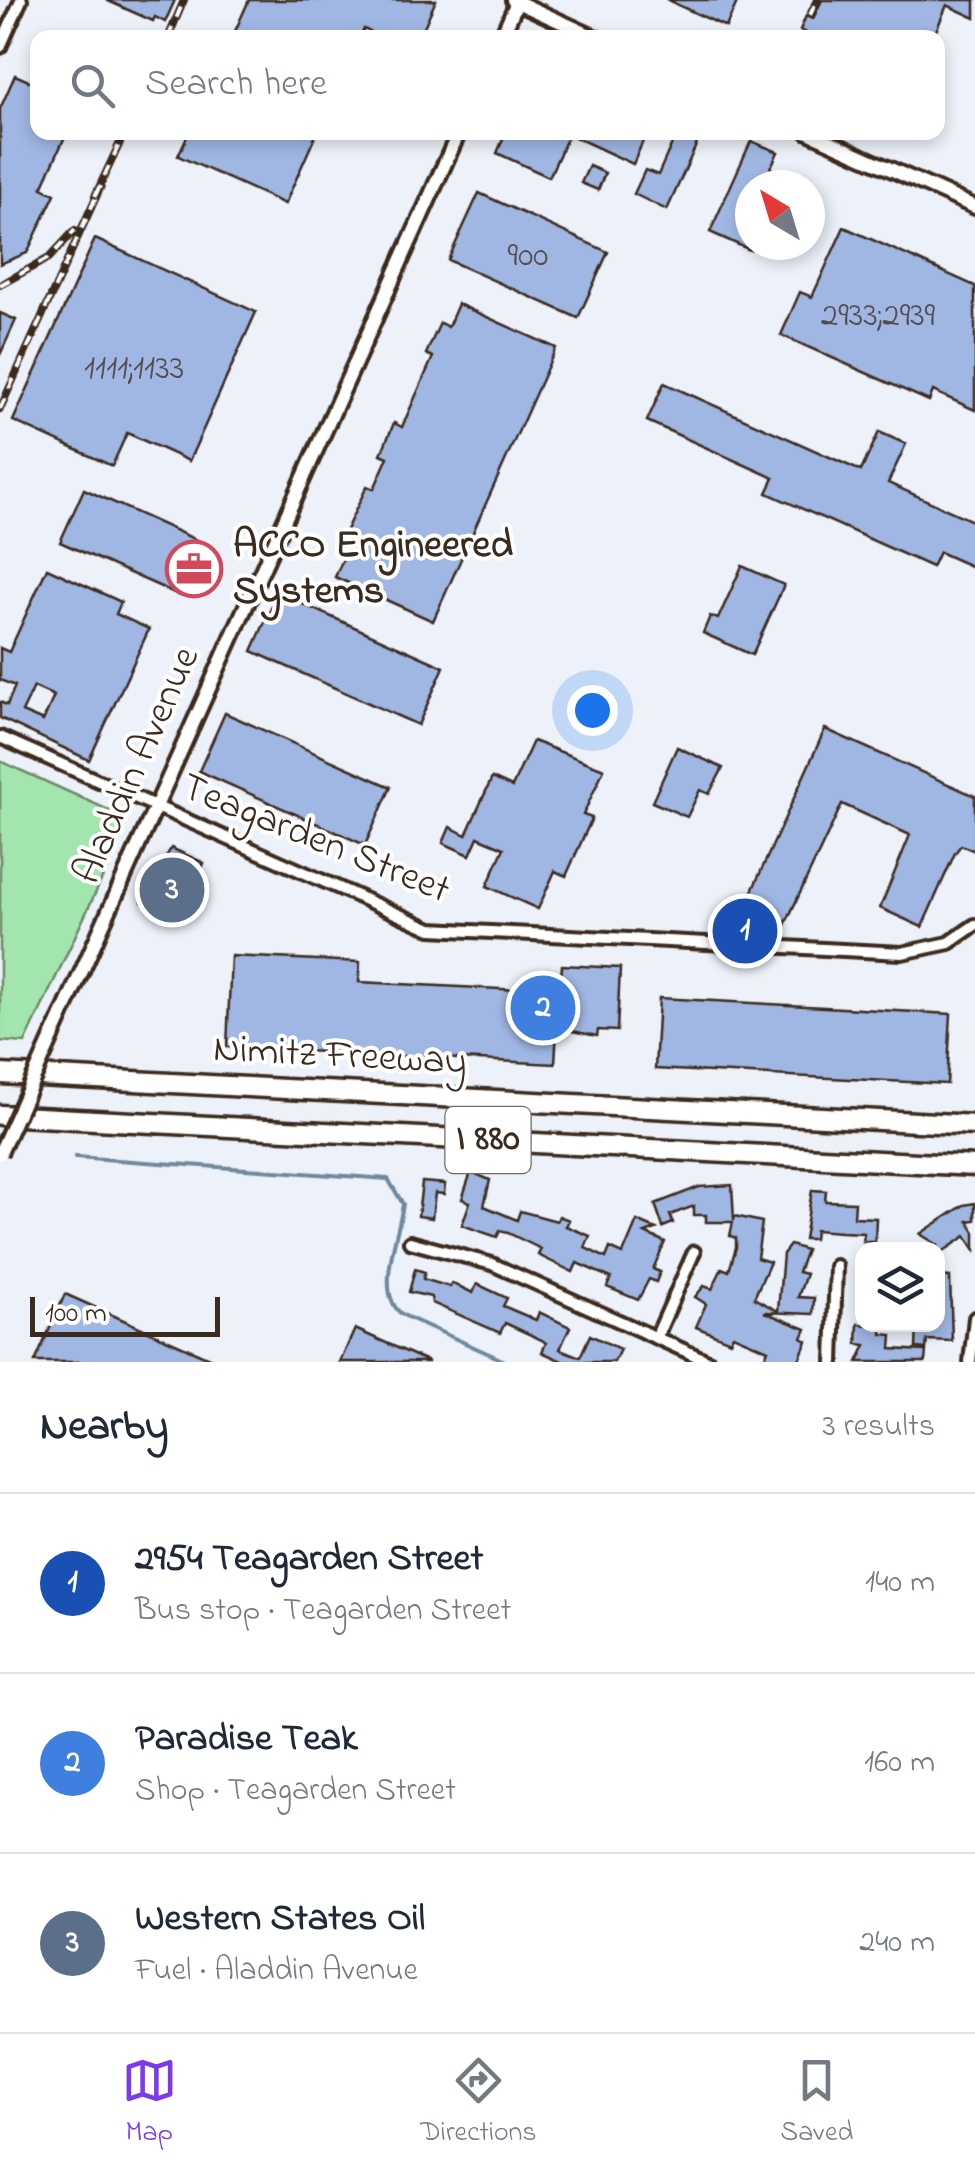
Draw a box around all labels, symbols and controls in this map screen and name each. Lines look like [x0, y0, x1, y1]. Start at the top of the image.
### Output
search box [30, 30, 945, 140]
text: Search here [145, 57, 327, 113]
icon: search [65, 58, 120, 113]
north arrow [735, 170, 825, 260]
house number: 900 [508, 231, 548, 282]
house number: 2933;2939 [821, 291, 936, 342]
house number: 1111;1133 [84, 344, 184, 395]
place label: ACCO Engineered Systems [233, 517, 513, 622]
office icon: ACCO Engineered Systems [164, 539, 224, 599]
street label: Aladdin Avenue [59, 638, 217, 894]
your location [567, 685, 618, 736]
street label: Teagarden Street [172, 759, 458, 921]
pin: 3 [140, 852, 204, 928]
pin: 1 [712, 894, 778, 968]
pin: 2 [510, 970, 576, 1046]
street label: Nimitz Freeway [212, 1021, 468, 1093]
road number: I 880 [446, 1107, 530, 1173]
map controls [855, 1242, 945, 1332]
button: layers [855, 1242, 945, 1332]
scale bar [30, 1292, 220, 1336]
text: 100 m [45, 1294, 107, 1335]
text: Nearby [40, 1397, 168, 1458]
text: 3 results [823, 1404, 935, 1451]
text: 2954 Teagarden Street [135, 1532, 483, 1588]
text: 1 [67, 1560, 78, 1607]
text: 140 m [865, 1560, 935, 1607]
text: Bus stop · Teagarden Street [135, 1588, 511, 1635]
text: Paradise Teak [135, 1712, 358, 1768]
text: 2 [65, 1740, 80, 1787]
text: 160 m [864, 1740, 935, 1787]
text: Shop · Teagarden Street [135, 1768, 456, 1815]
text: Western States Oil [135, 1892, 425, 1948]
text: 3 [66, 1920, 79, 1967]
text: 240 m [859, 1920, 935, 1967]
text: Fuel · Aladdin Avenue [135, 1948, 418, 1995]
tab: Map [122, 2053, 177, 2154]
tab: Directions [420, 2053, 537, 2154]
tab: Saved [780, 2053, 853, 2154]

